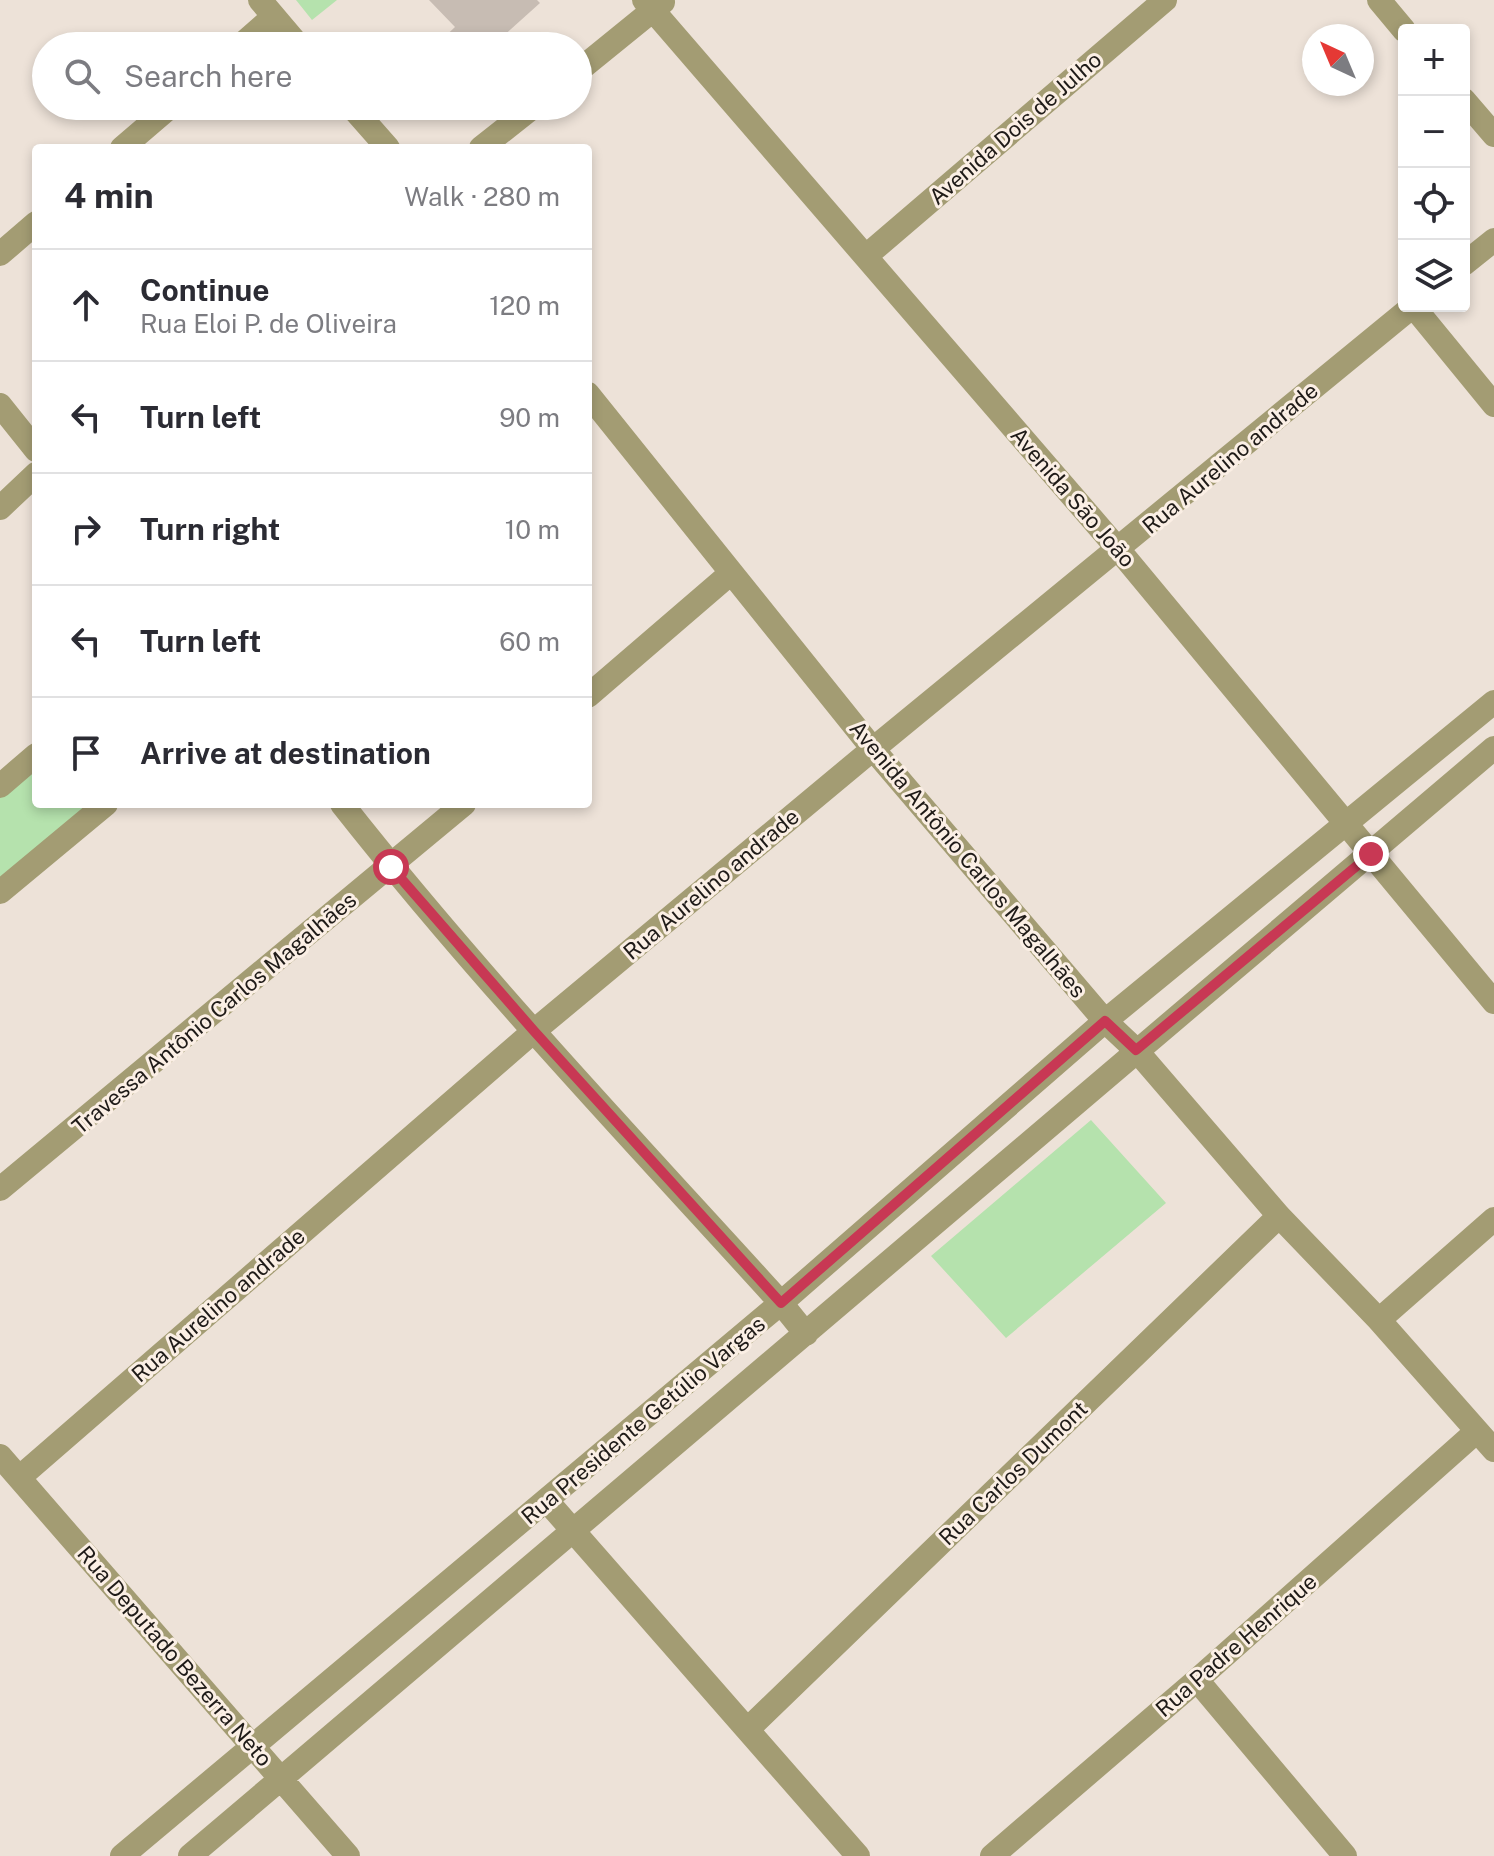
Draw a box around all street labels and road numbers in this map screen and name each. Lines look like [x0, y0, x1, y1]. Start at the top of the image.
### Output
street label: Avenida Dois de Julho [924, 46, 1106, 210]
street label: Rua Aurelino andrade [1137, 377, 1323, 539]
street label: Avenida São João [1005, 422, 1141, 572]
street label: Avenida Antônio Carlos Magalhães [844, 715, 1092, 1003]
street label: Rua Aurelino andrade [618, 803, 804, 965]
street label: Travessa Antônio Carlos Magalhães [67, 887, 361, 1139]
street label: Rua Aurelino andrade [126, 1223, 310, 1387]
street label: Rua Presidente Getúlio Vargas [516, 1311, 770, 1529]
street label: Rua Carlos Dumont [933, 1396, 1093, 1550]
street label: Rua Deputado Bezerra Neto [72, 1541, 278, 1771]
street label: Rua Padre Henrique [1150, 1568, 1322, 1722]

